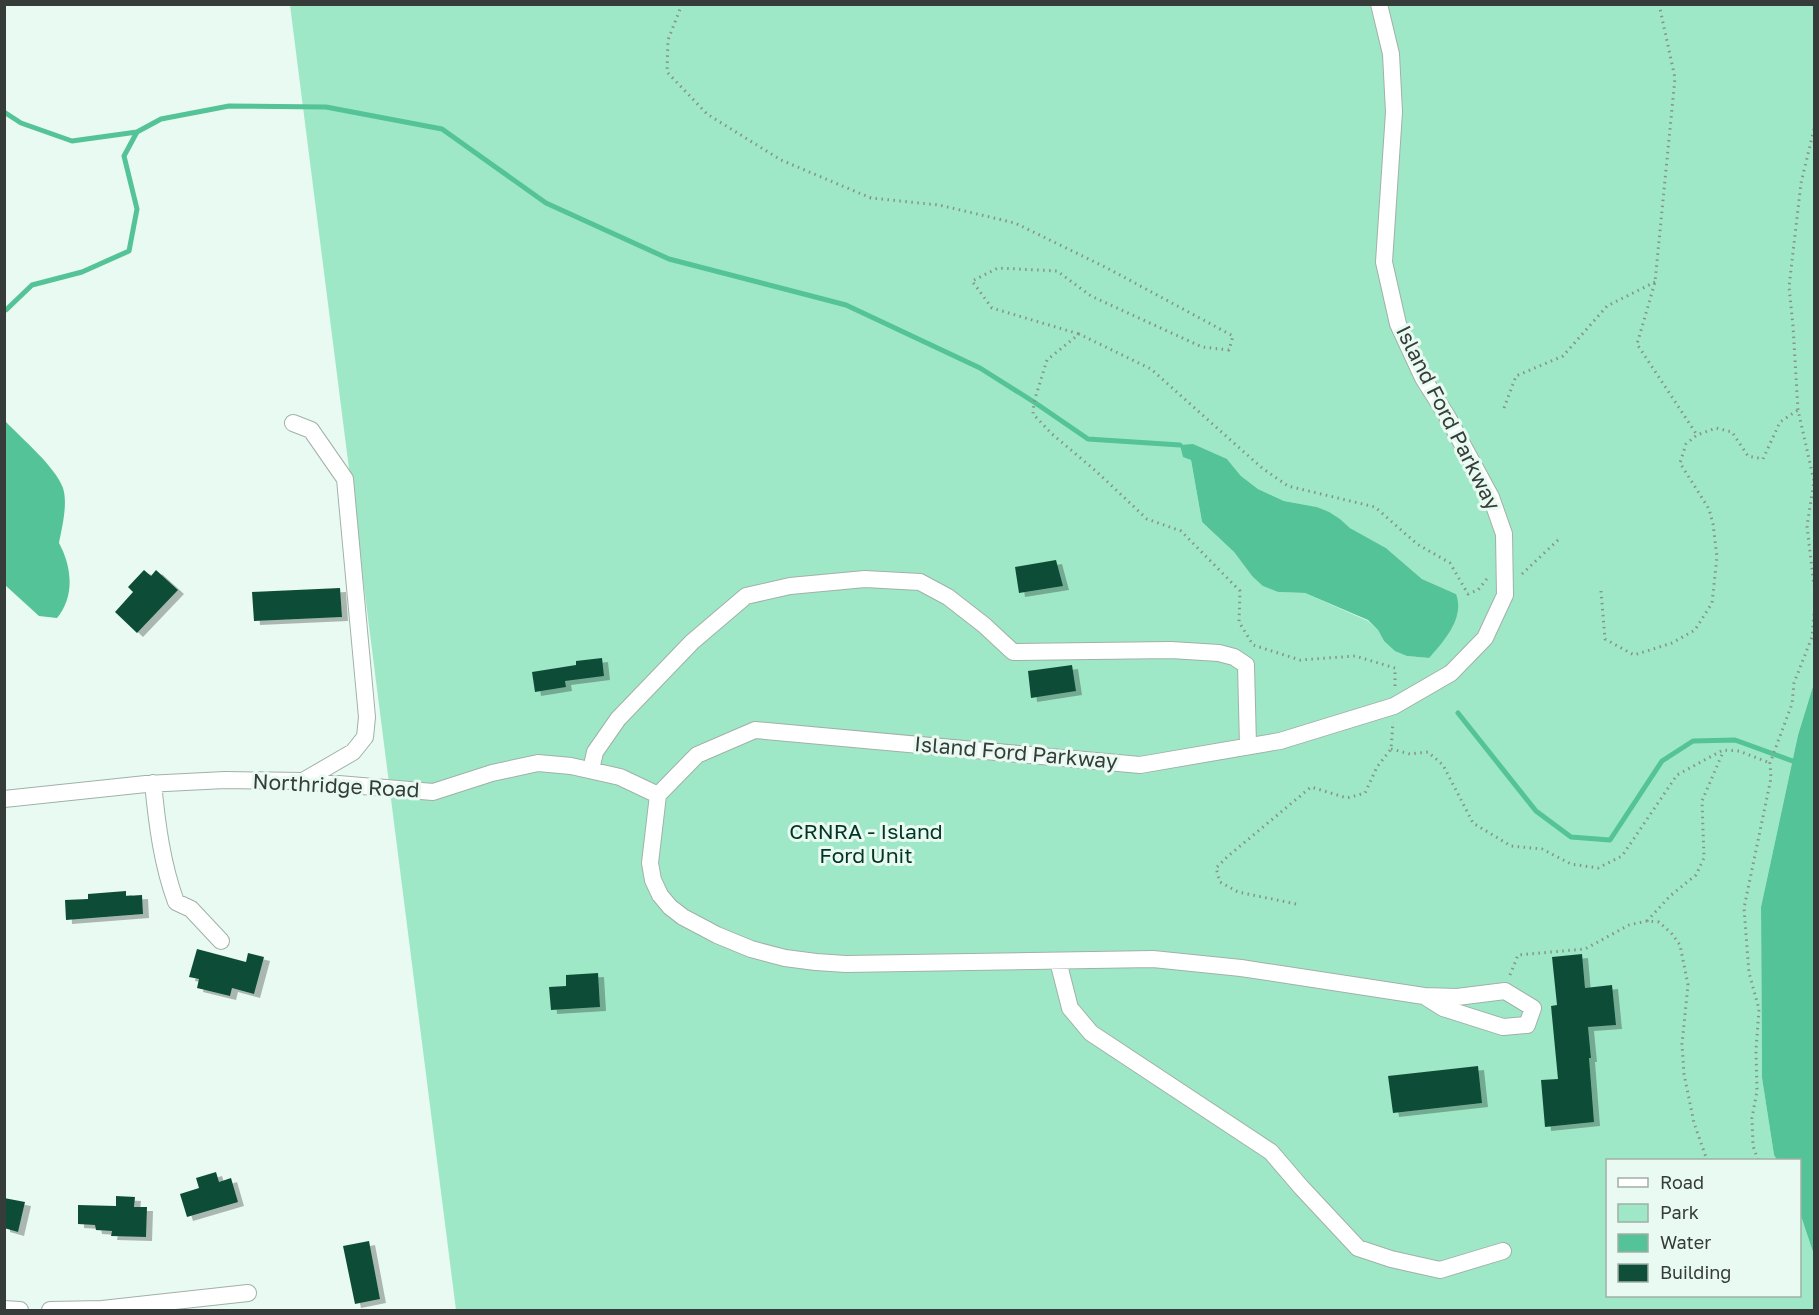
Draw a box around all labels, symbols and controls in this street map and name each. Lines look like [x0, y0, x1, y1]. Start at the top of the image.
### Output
street label: Island Ford Parkway [1391, 321, 1507, 514]
street label: Island Ford Parkway [913, 730, 1119, 774]
street label: Northridge Road [252, 768, 420, 802]
park label: CRNRA - Island Ford Unit [789, 818, 943, 868]
legend [1606, 1159, 1801, 1297]
text: Road [1660, 1171, 1704, 1193]
text: Park [1660, 1201, 1699, 1223]
text: Water [1660, 1231, 1711, 1253]
text: Building [1660, 1261, 1731, 1283]

